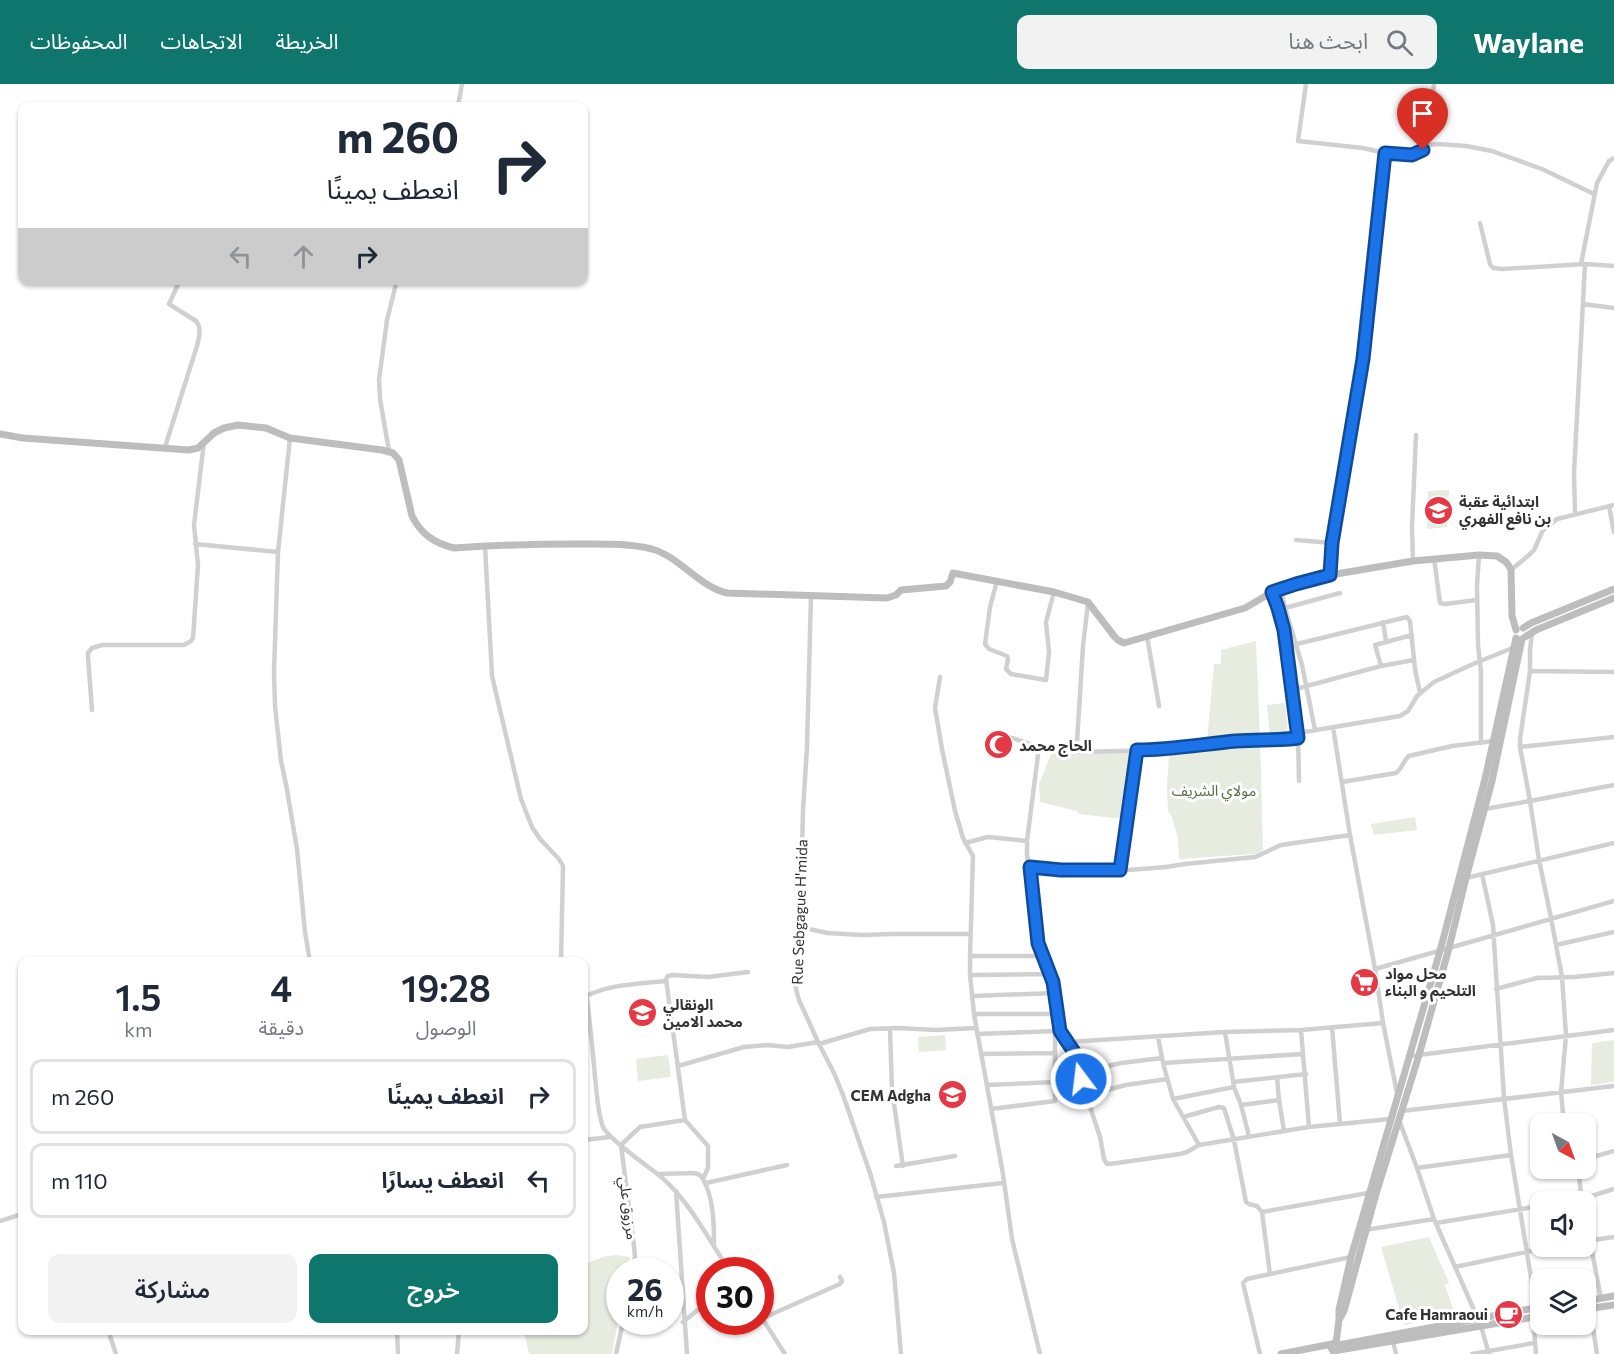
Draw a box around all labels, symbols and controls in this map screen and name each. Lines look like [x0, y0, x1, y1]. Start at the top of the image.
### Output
search box [1017, 15, 1437, 69]
text: Waylane [1473, 25, 1584, 59]
icon: search [1383, 26, 1416, 59]
text: ابحث هنا [1288, 27, 1368, 54]
text: المحفوظات [30, 28, 127, 53]
text: الاتجاهات [160, 28, 242, 53]
text: الخريطة [275, 28, 338, 53]
pin [1397, 88, 1448, 150]
icon: arrive [1406, 97, 1439, 130]
text: 260 m [337, 110, 459, 162]
icon: right [480, 126, 558, 204]
text: انعطف يمينًا [326, 172, 459, 205]
icon: left [224, 240, 257, 273]
icon: ahead [287, 240, 320, 273]
icon: right [350, 240, 383, 273]
place label: ابتدائية عقبة بن نافع الفهري [1459, 492, 1551, 530]
school or university icon: ابتدائية عقبة بن نافع الفهري [1422, 494, 1454, 526]
mosque icon: الحاج محمد [982, 729, 1014, 761]
place label: الحاج محمد [1019, 736, 1092, 757]
park label: مولاي الشريف [1172, 781, 1256, 802]
street label: Rue Sebgague H'mida [787, 839, 811, 985]
place label: محل مواد التلحيم و البناء [1385, 964, 1476, 1002]
text: 4 [270, 965, 292, 1009]
text: 19:28 [401, 965, 491, 1009]
supermarket icon: محل مواد التلحيم و البناء [1348, 966, 1380, 998]
text: 1.5 [115, 974, 161, 1018]
place label: الونقالي محمد الامين [663, 995, 743, 1031]
school or university icon: الونقالي محمد الامين [626, 997, 658, 1029]
text: دقيقة [259, 1015, 304, 1039]
text: الوصول [416, 1015, 476, 1039]
text: km [124, 1017, 152, 1041]
position arrow [1049, 1047, 1113, 1111]
school or university icon: CEM Adgha [936, 1079, 968, 1111]
icon: right [522, 1080, 555, 1113]
text: انعطف يمينًا [387, 1082, 504, 1109]
text: 260 m [51, 1083, 114, 1110]
place label: CEM Adgha [850, 1086, 931, 1104]
north arrow [1530, 1113, 1596, 1179]
map controls [1530, 1113, 1596, 1335]
icon: left [522, 1164, 555, 1197]
text: انعطف يسارًا [382, 1166, 504, 1193]
text: 110 m [51, 1167, 108, 1194]
street label: مرزوق علي [613, 1175, 642, 1241]
button: sound [1530, 1191, 1596, 1257]
button: مشاركة [48, 1254, 297, 1323]
button: خروج [309, 1254, 558, 1323]
speed limit sign: 30 [696, 1257, 774, 1335]
button: layers [1530, 1269, 1596, 1335]
text: 26 [627, 1270, 663, 1307]
cafe icon: Cafe Hamraoui [1493, 1298, 1525, 1330]
text: km/h [627, 1302, 663, 1320]
place label: Cafe Hamraoui [1385, 1305, 1488, 1323]

